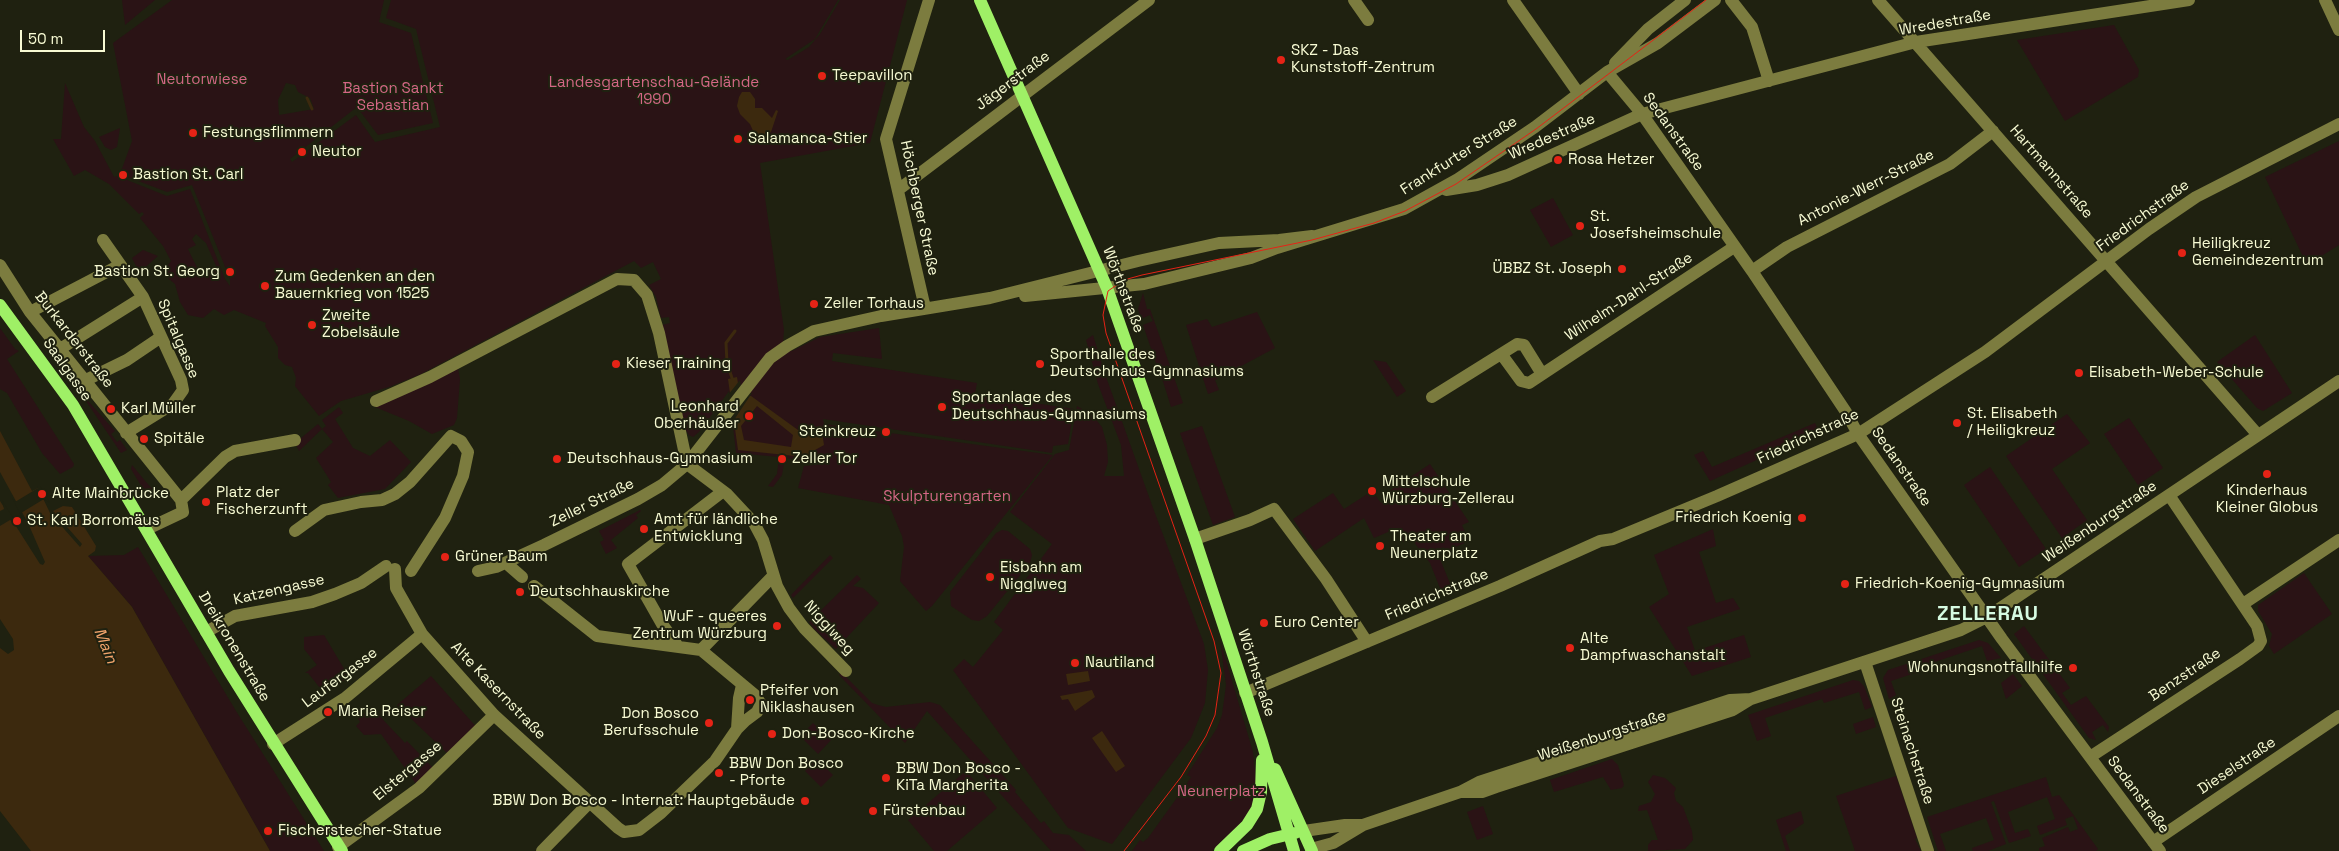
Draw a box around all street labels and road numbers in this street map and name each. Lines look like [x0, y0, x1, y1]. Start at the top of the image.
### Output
street label: Wredestraße [1898, 6, 1992, 40]
street label: Jägerstraße [972, 47, 1054, 115]
street label: Sedanstraße [1639, 89, 1707, 175]
street label: Wredestraße [1506, 110, 1598, 164]
street label: Frankfurter Straße [1397, 113, 1521, 199]
street label: Hartmannstraße [2006, 122, 2096, 222]
street label: Höchberger Straße [896, 139, 942, 277]
street label: Antonie-Werr-Straße [1795, 146, 1937, 230]
street label: Friedrichstraße [2093, 176, 2193, 256]
street label: Wörthstraße [1098, 244, 1148, 336]
street label: Wilhelm-Dahl-Straße [1562, 249, 1696, 345]
street label: Burkarderstraße [31, 288, 117, 392]
street label: Spitalgasse [153, 297, 203, 381]
street label: Saalgasse [39, 335, 95, 405]
street label: Friedrichstraße [1754, 406, 1862, 468]
street label: Sedanstraße [1867, 424, 1935, 510]
street label: Zeller Straße [547, 475, 637, 531]
street label: Weißenburgstraße [2040, 477, 2160, 567]
street label: Friedrichstraße [1383, 565, 1491, 625]
street label: Katzengasse [232, 571, 326, 609]
street label: Dreikronenstraße [194, 589, 274, 705]
street label: Nigglweg [800, 597, 858, 659]
street label: Wörthstraße [1233, 627, 1279, 719]
street label: Alte Kasernstraße [447, 638, 549, 744]
street label: Laufergasse [299, 644, 381, 712]
street label: Benzstraße [2146, 644, 2224, 706]
street label: Steinachstraße [1886, 695, 1938, 807]
street label: Weißenburgstraße [1536, 707, 1668, 765]
street label: Dieselstraße [2195, 733, 2279, 799]
street label: Elstergasse [370, 737, 446, 805]
street label: Sedanstraße [2103, 753, 2173, 837]

